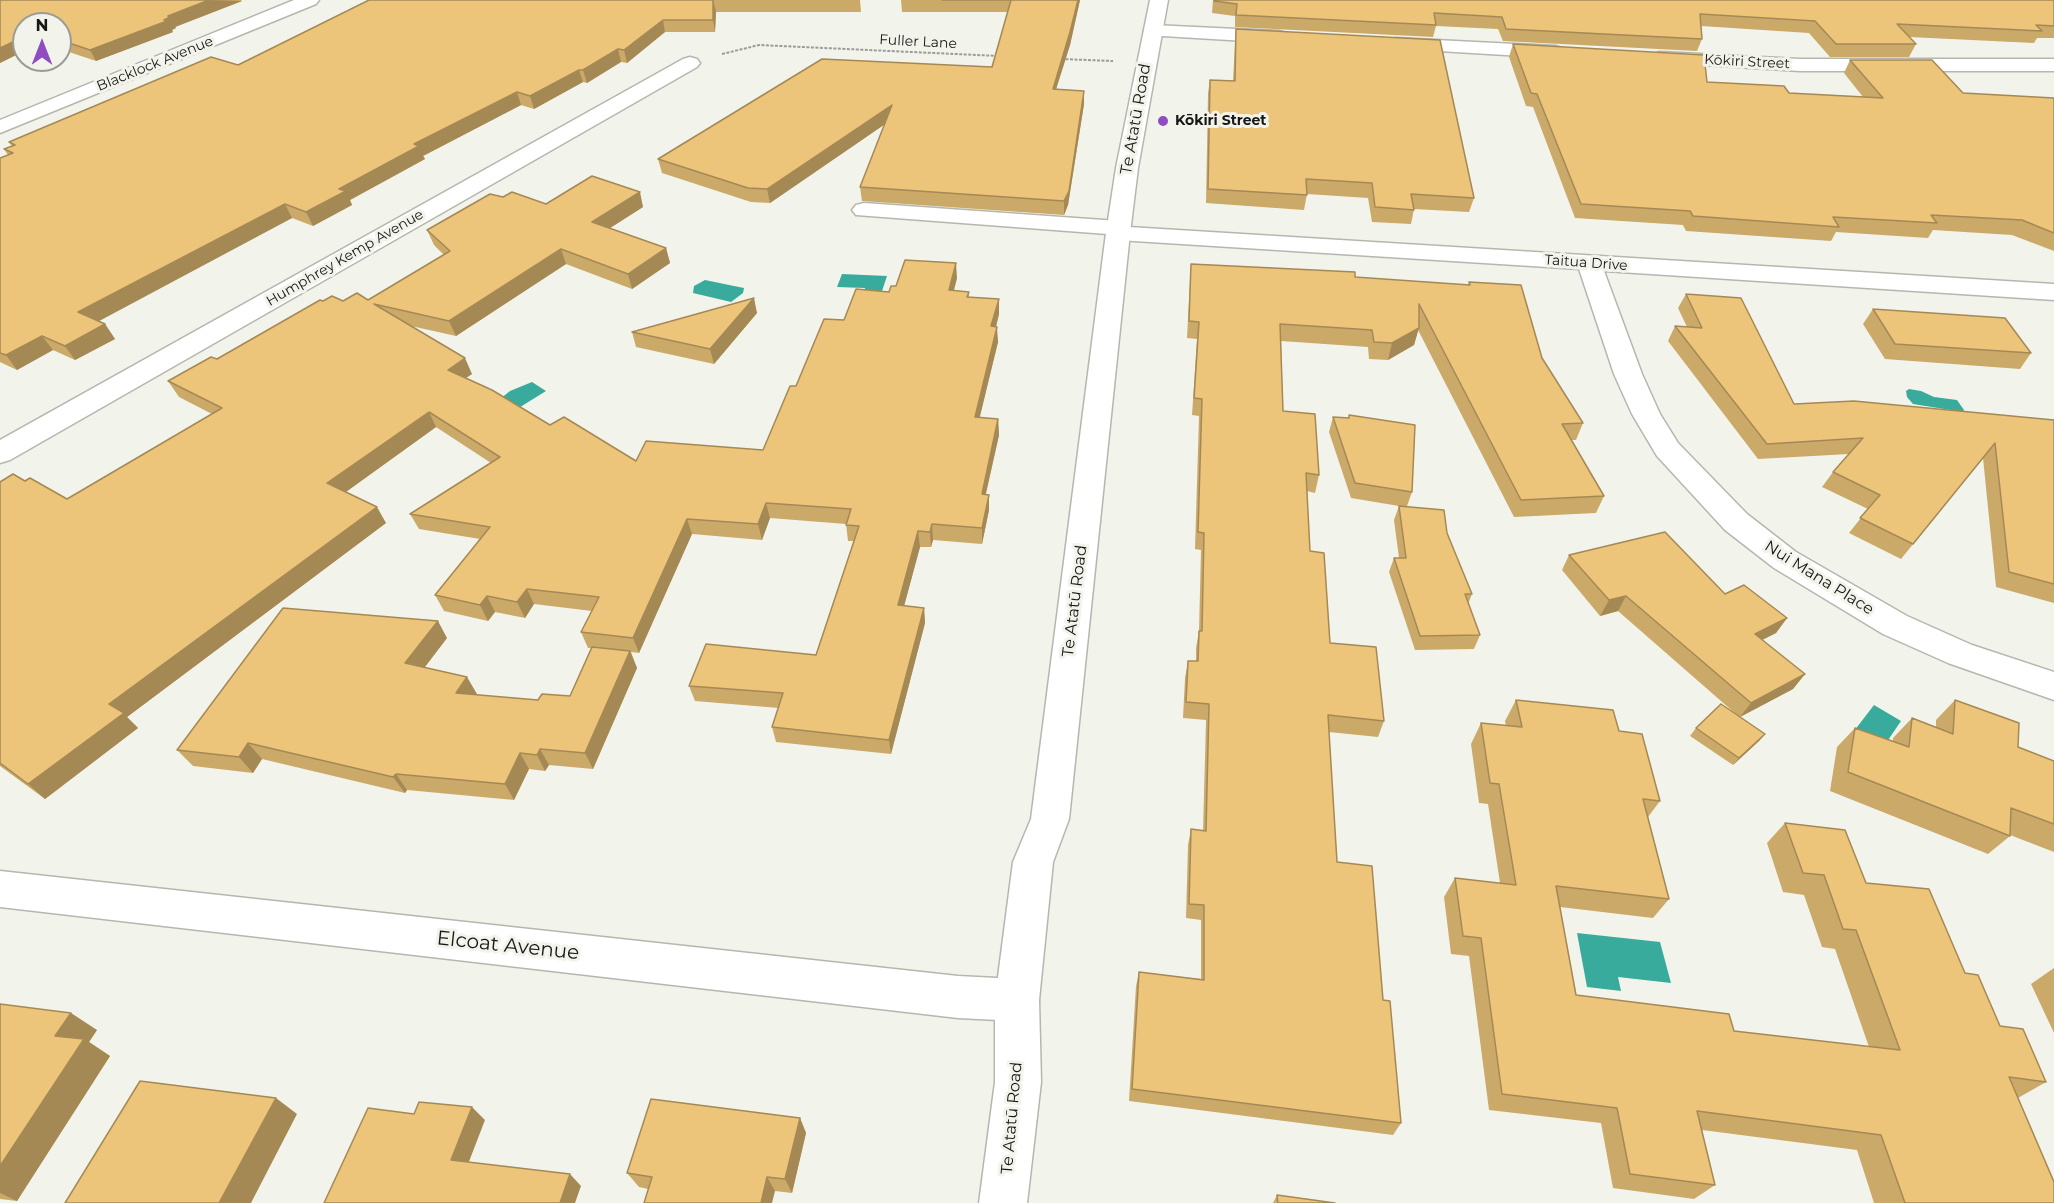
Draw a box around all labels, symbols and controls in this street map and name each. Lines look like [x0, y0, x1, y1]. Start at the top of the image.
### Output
north arrow [12, 12, 72, 72]
text: N [36, 16, 48, 35]
street label: Fuller Lane [879, 32, 957, 52]
street label: Blacklock Avenue [94, 33, 216, 95]
street label: Kōkiri Street [1704, 51, 1790, 73]
street label: Te Atatū Road [1117, 62, 1155, 176]
place label: Kōkiri Street [1175, 113, 1266, 129]
marker: Kōkiri Street [1156, 114, 1170, 128]
street label: Humphrey Kemp Avenue [263, 206, 427, 310]
street label: Taitua Drive [1544, 252, 1628, 274]
street label: Nui Mana Place [1761, 537, 1877, 619]
street label: Te Atatū Road [1059, 544, 1091, 658]
street label: Elcoat Avenue [436, 927, 580, 965]
street label: Te Atatū Road [998, 1061, 1026, 1175]

